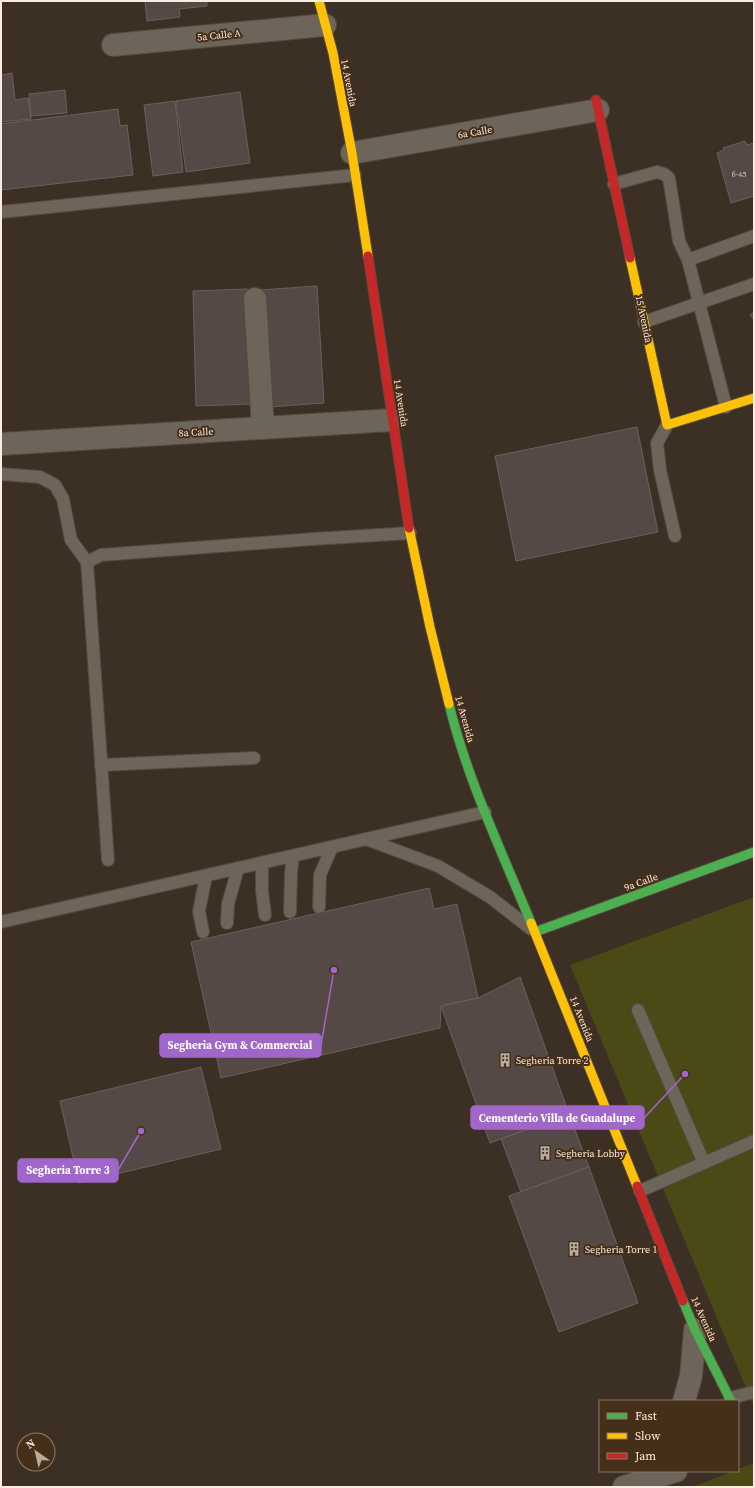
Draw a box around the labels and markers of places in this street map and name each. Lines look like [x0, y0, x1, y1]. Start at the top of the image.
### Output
callout: Segheria Gym & Commercial [160, 1034, 321, 1057]
building icon: Segheria Torre 2 [497, 1052, 513, 1068]
place label: Segheria Torre 2 [516, 1054, 588, 1067]
callout: Cementerio Villa de Guadalupe [471, 1106, 644, 1129]
building icon: Segheria Lobby [537, 1145, 553, 1161]
place label: Segheria Lobby [556, 1147, 626, 1160]
callout: Segheria Torre 3 [18, 1159, 118, 1182]
building icon: Segheria Torre 1 [566, 1241, 582, 1257]
place label: Segheria Torre 1 [585, 1243, 657, 1256]

